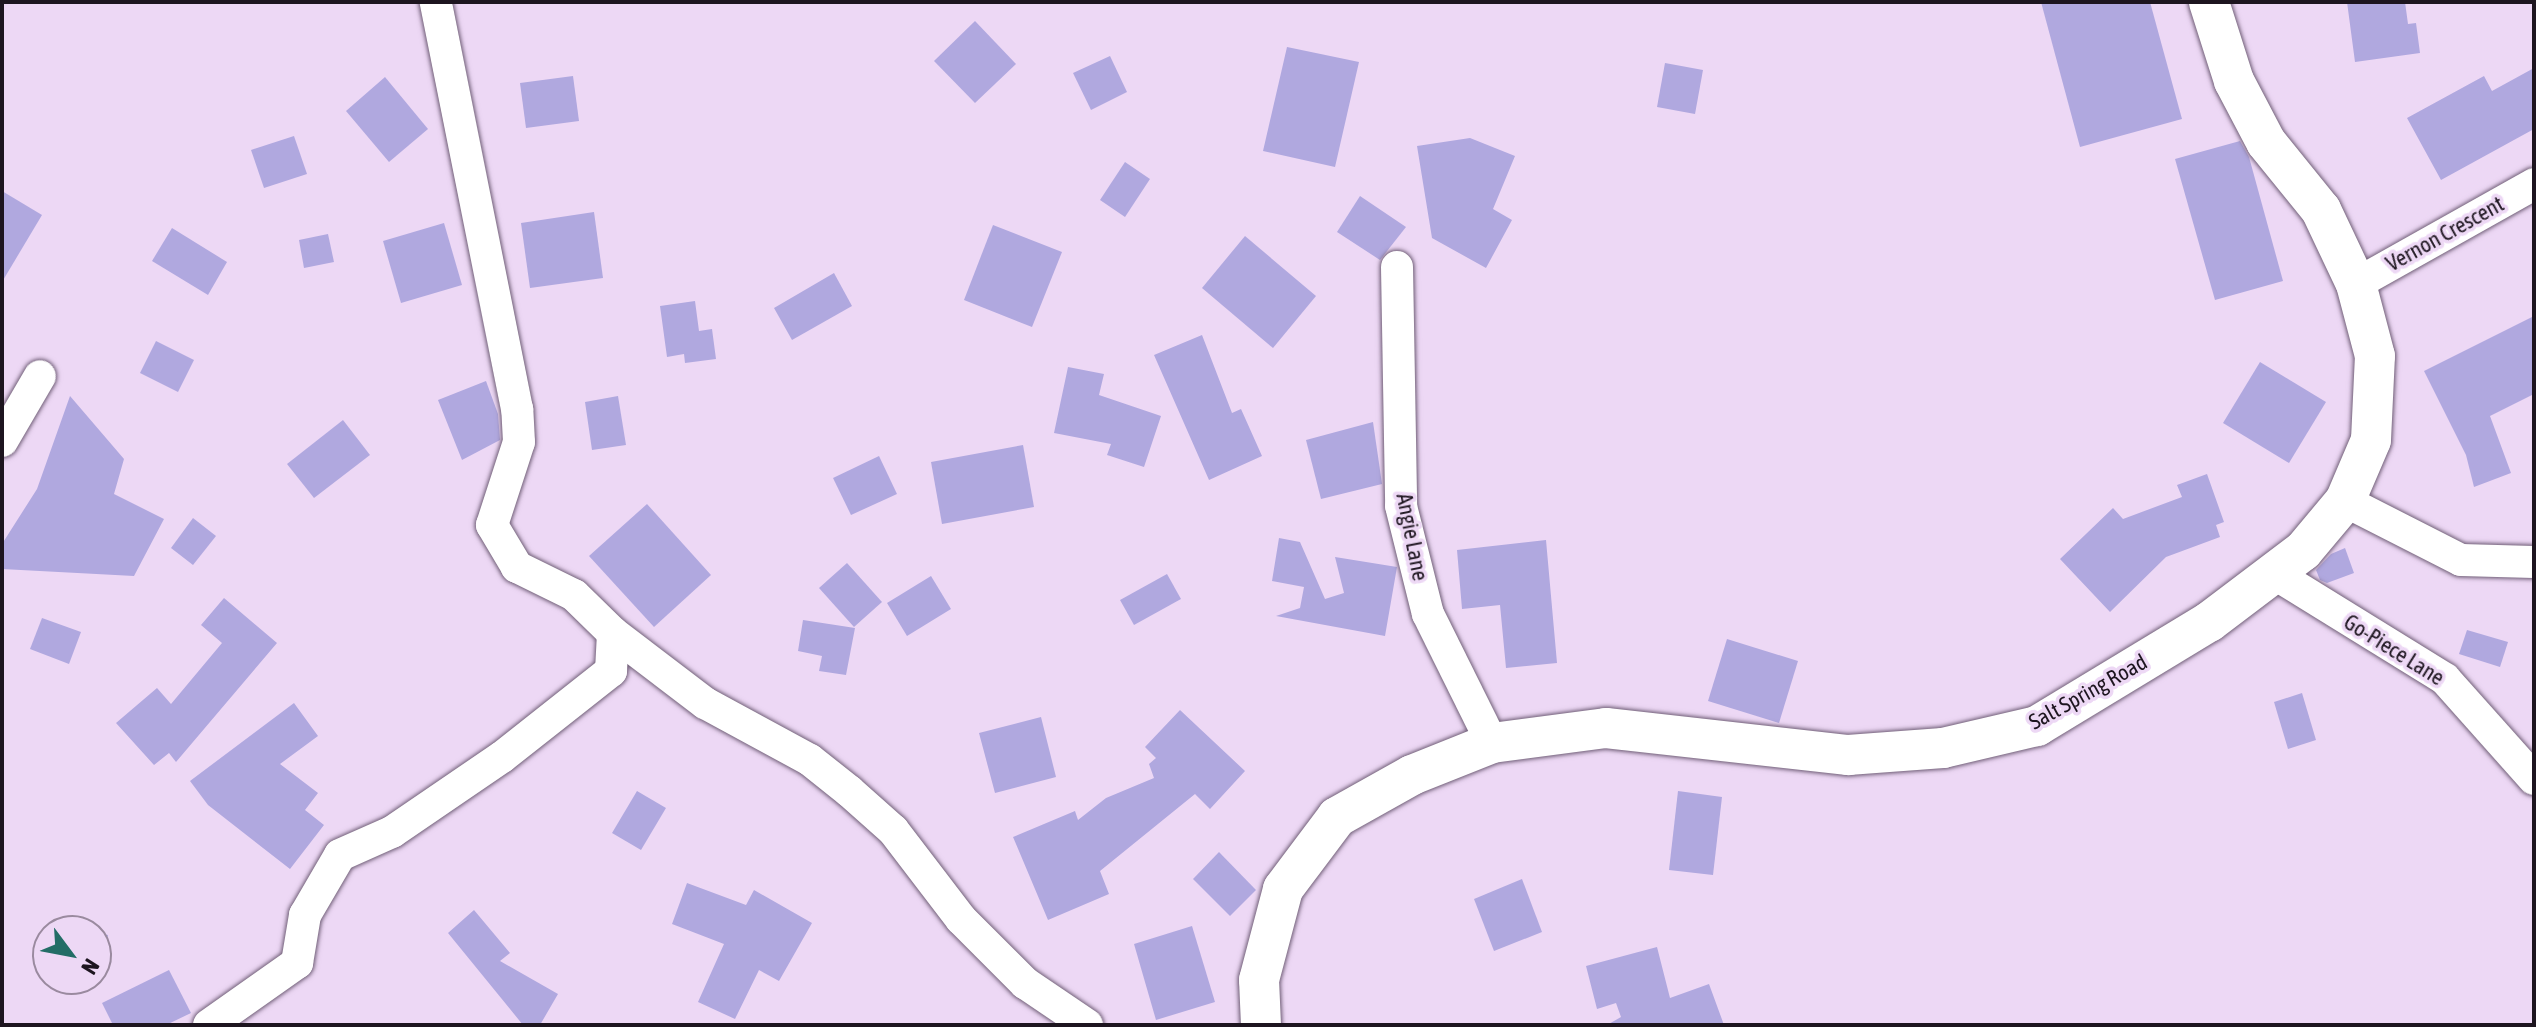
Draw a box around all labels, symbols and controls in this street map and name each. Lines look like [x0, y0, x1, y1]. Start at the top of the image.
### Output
street label: Vernon Crescent [2382, 191, 2508, 277]
street label: Angie Lane [1391, 491, 1433, 583]
street label: Go-Piece Lane [2339, 609, 2449, 691]
street label: Salt Spring Road [2024, 649, 2152, 735]
north arrow [32, 915, 112, 995]
text: N [76, 954, 105, 979]

